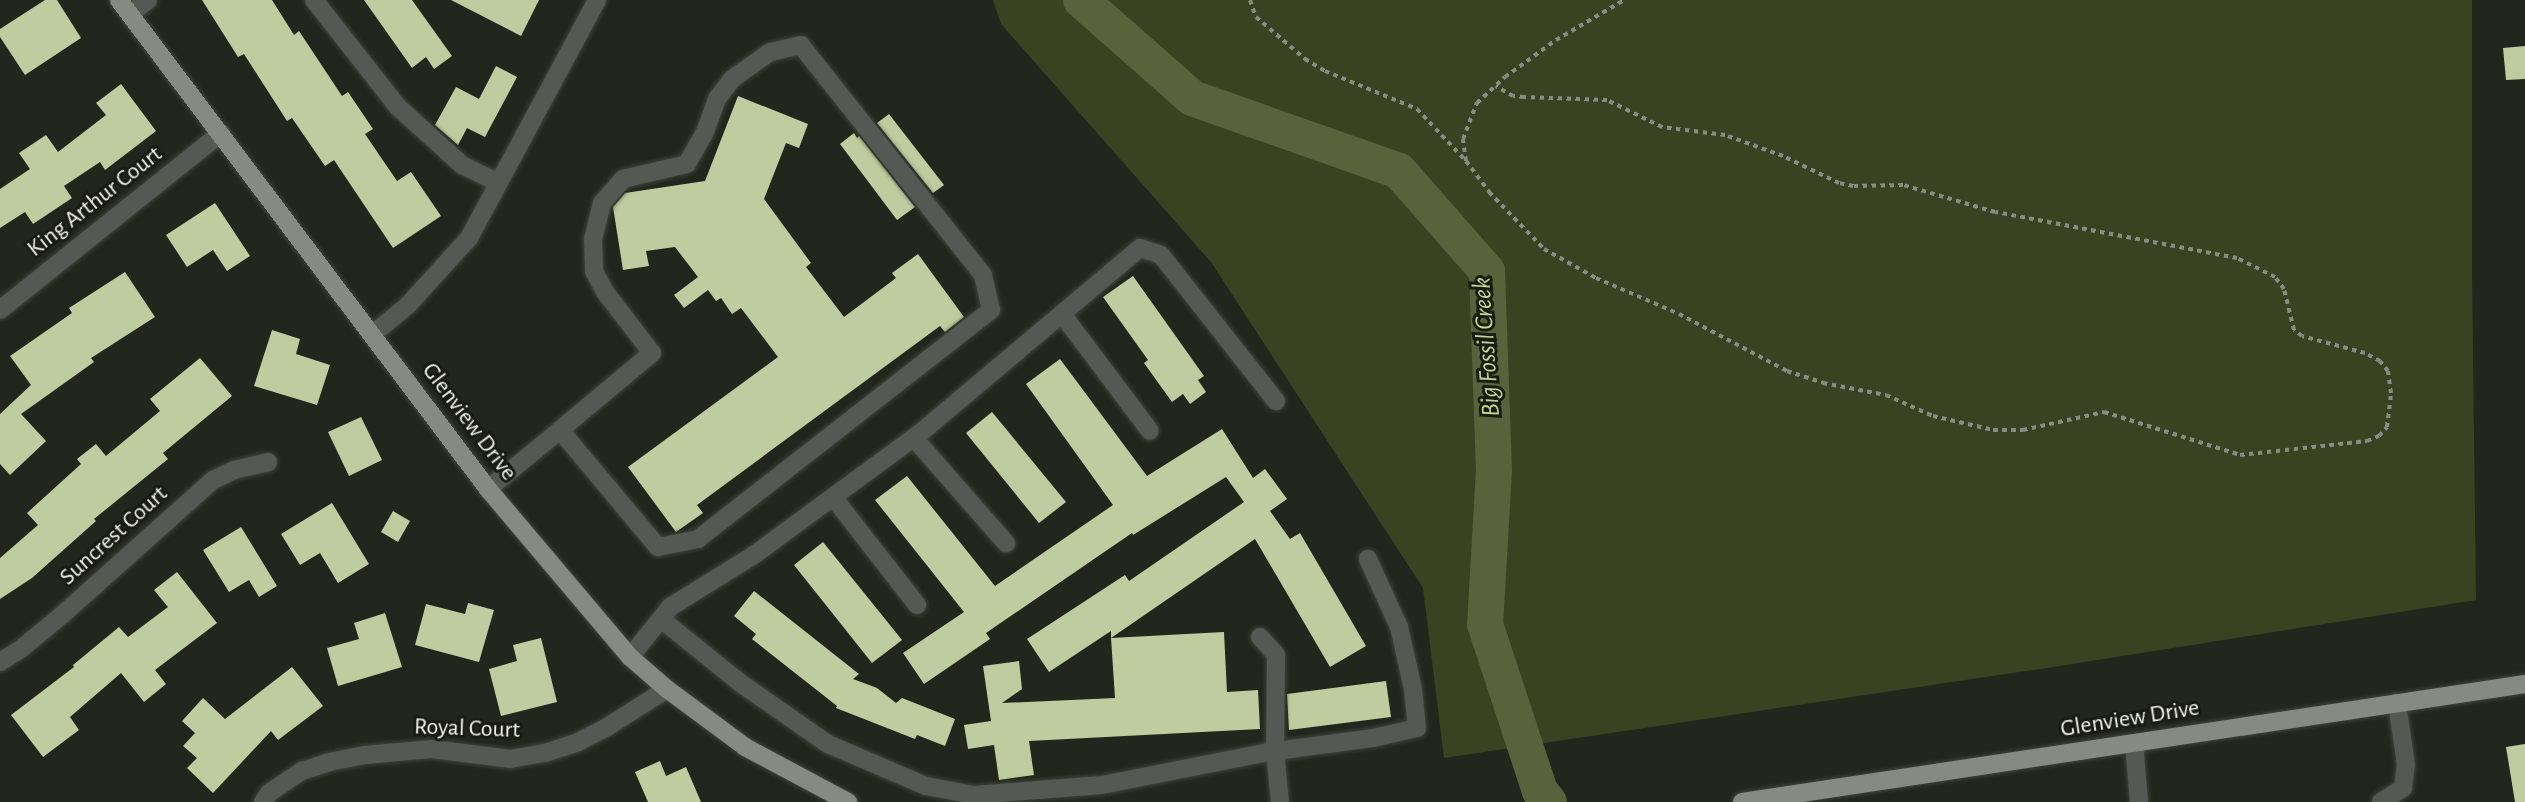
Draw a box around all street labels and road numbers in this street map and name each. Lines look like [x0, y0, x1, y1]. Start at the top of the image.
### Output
street label: King Arthur Court [22, 140, 168, 264]
street label: Glenview Drive [415, 357, 523, 487]
street label: Suncrest Court [54, 480, 174, 592]
street label: Glenview Drive [2059, 694, 2201, 744]
street label: Royal Court [414, 713, 520, 745]

